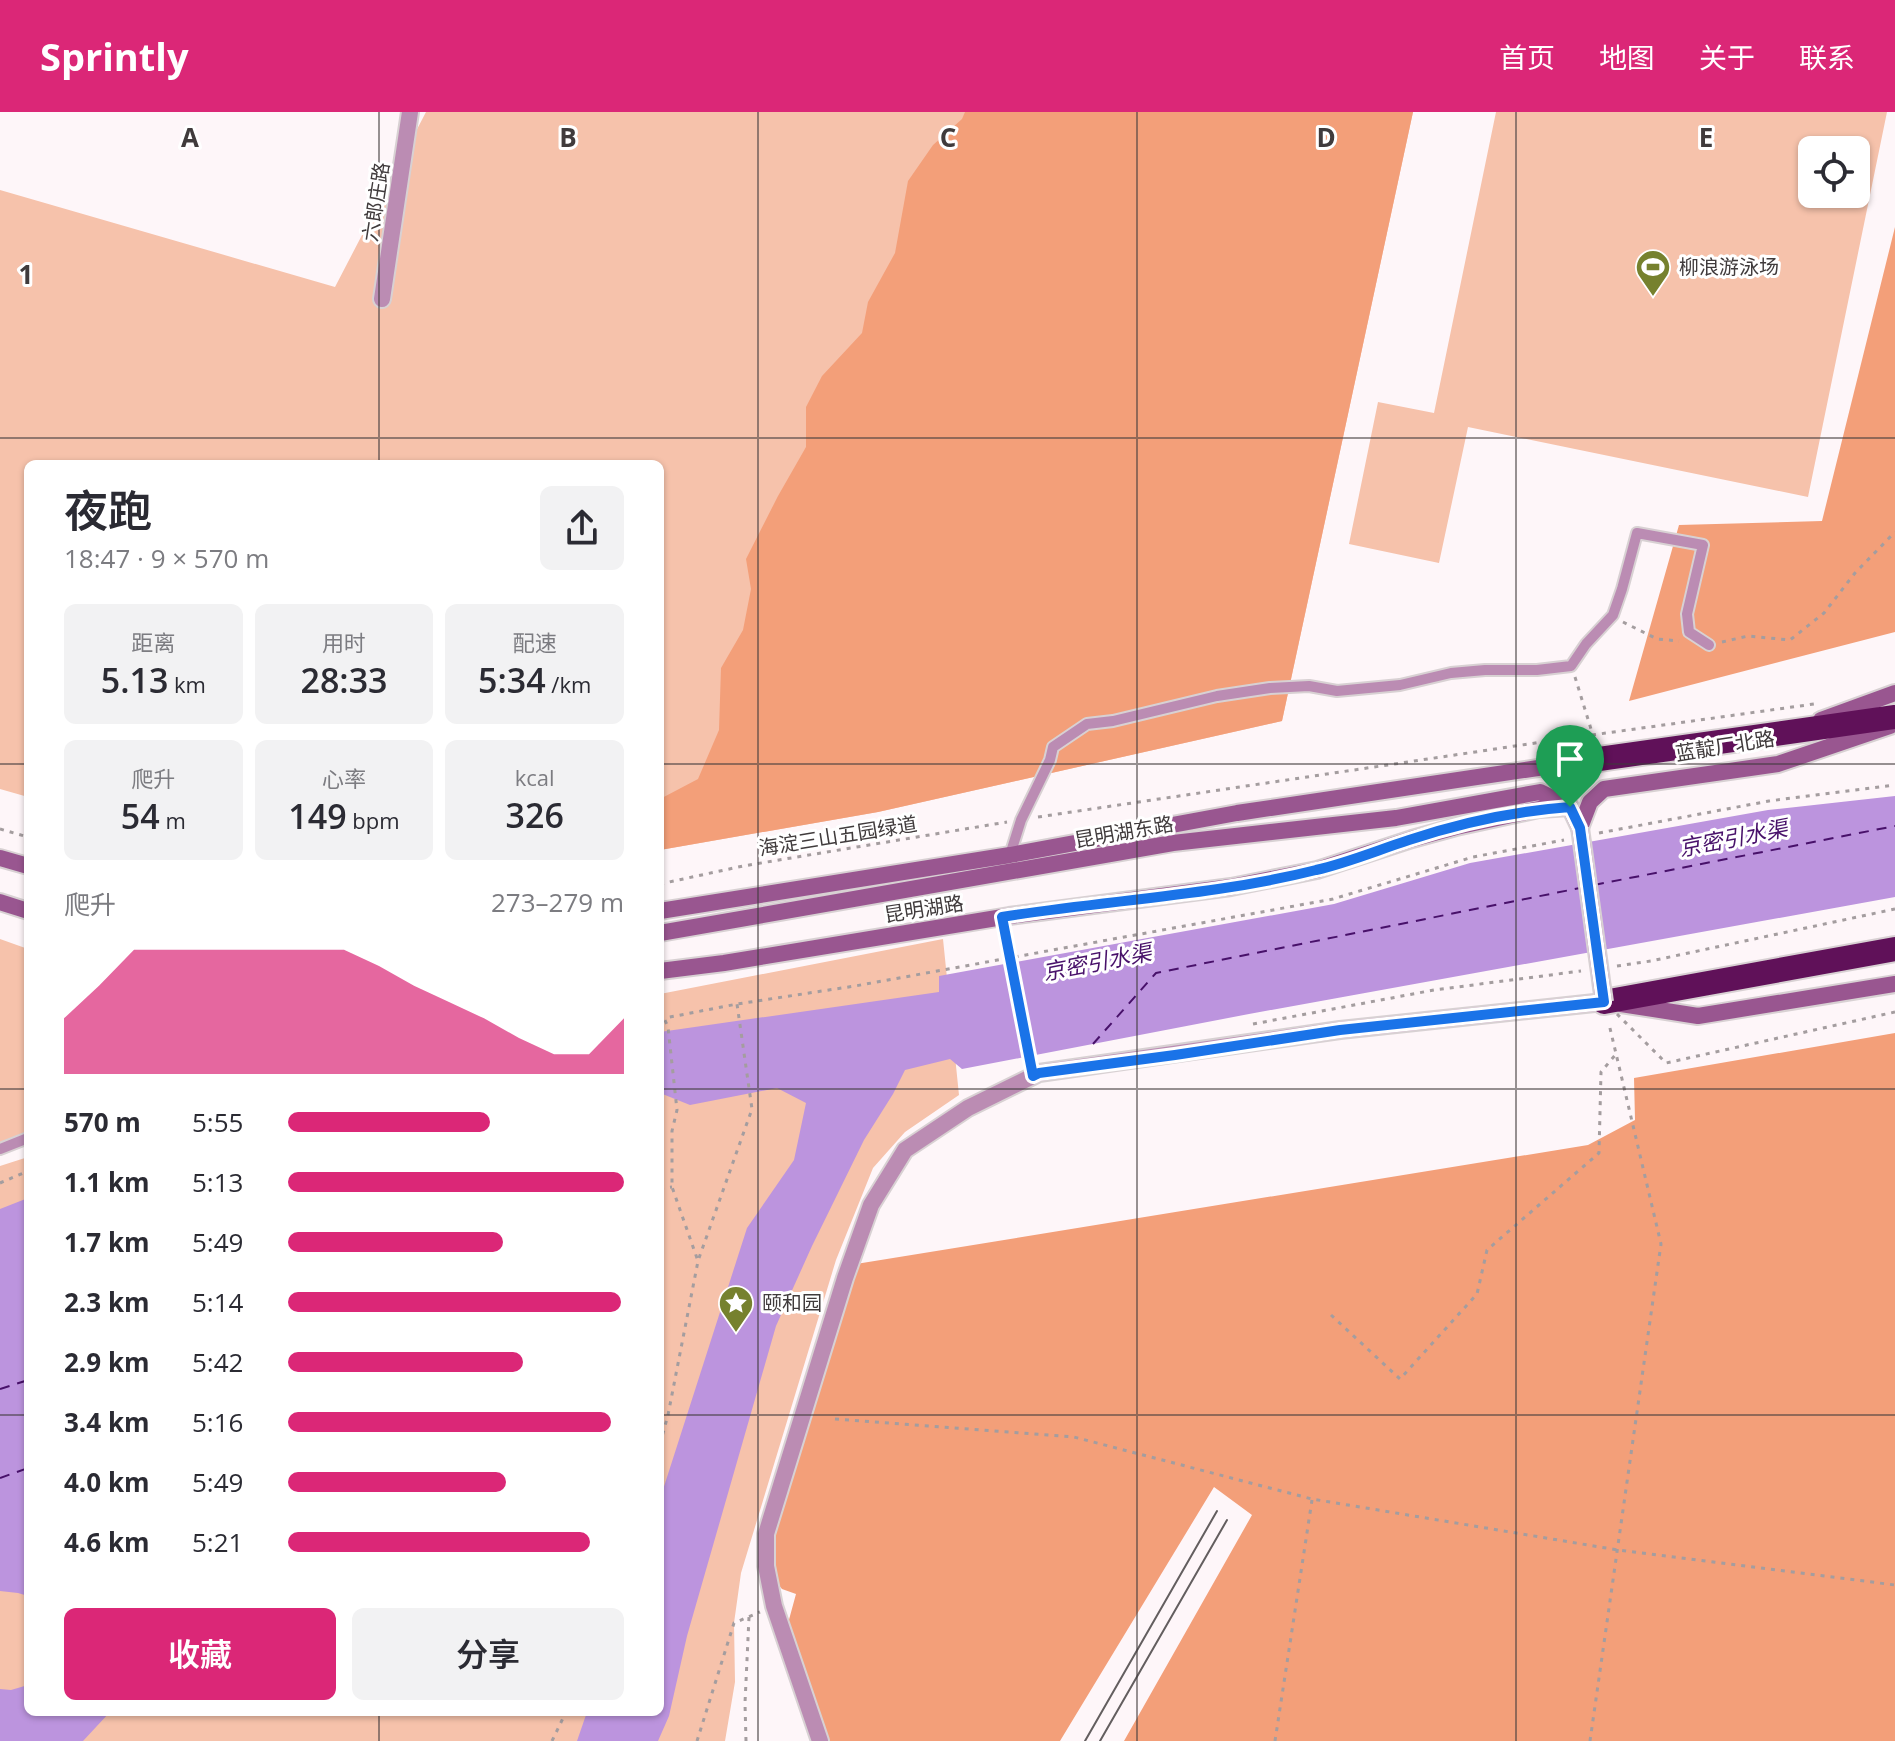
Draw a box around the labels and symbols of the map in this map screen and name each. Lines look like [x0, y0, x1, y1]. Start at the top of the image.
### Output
text: A [181, 119, 199, 155]
text: B [559, 119, 577, 155]
text: C [940, 119, 956, 155]
text: D [1316, 119, 1336, 155]
text: E [1699, 119, 1713, 155]
street label: 六郎庄路 [356, 160, 395, 244]
sports icon: 柳浪游泳场 [1634, 248, 1672, 298]
place label: 柳浪游泳场 [1679, 253, 1779, 280]
text: 1 [19, 256, 33, 292]
street label: 蓝靛厂北路 [1673, 724, 1776, 767]
pin [1536, 725, 1604, 807]
street label: 海淀三山五园绿道 [757, 810, 919, 861]
street label: 昆明湖东路 [1072, 810, 1175, 853]
water label: 京密引水渠 [1676, 811, 1793, 862]
street label: 昆明湖路 [882, 889, 966, 928]
water label: 京密引水渠 [1040, 935, 1157, 986]
place icon: 颐和园 [717, 1284, 755, 1334]
place label: 颐和园 [762, 1289, 822, 1316]

